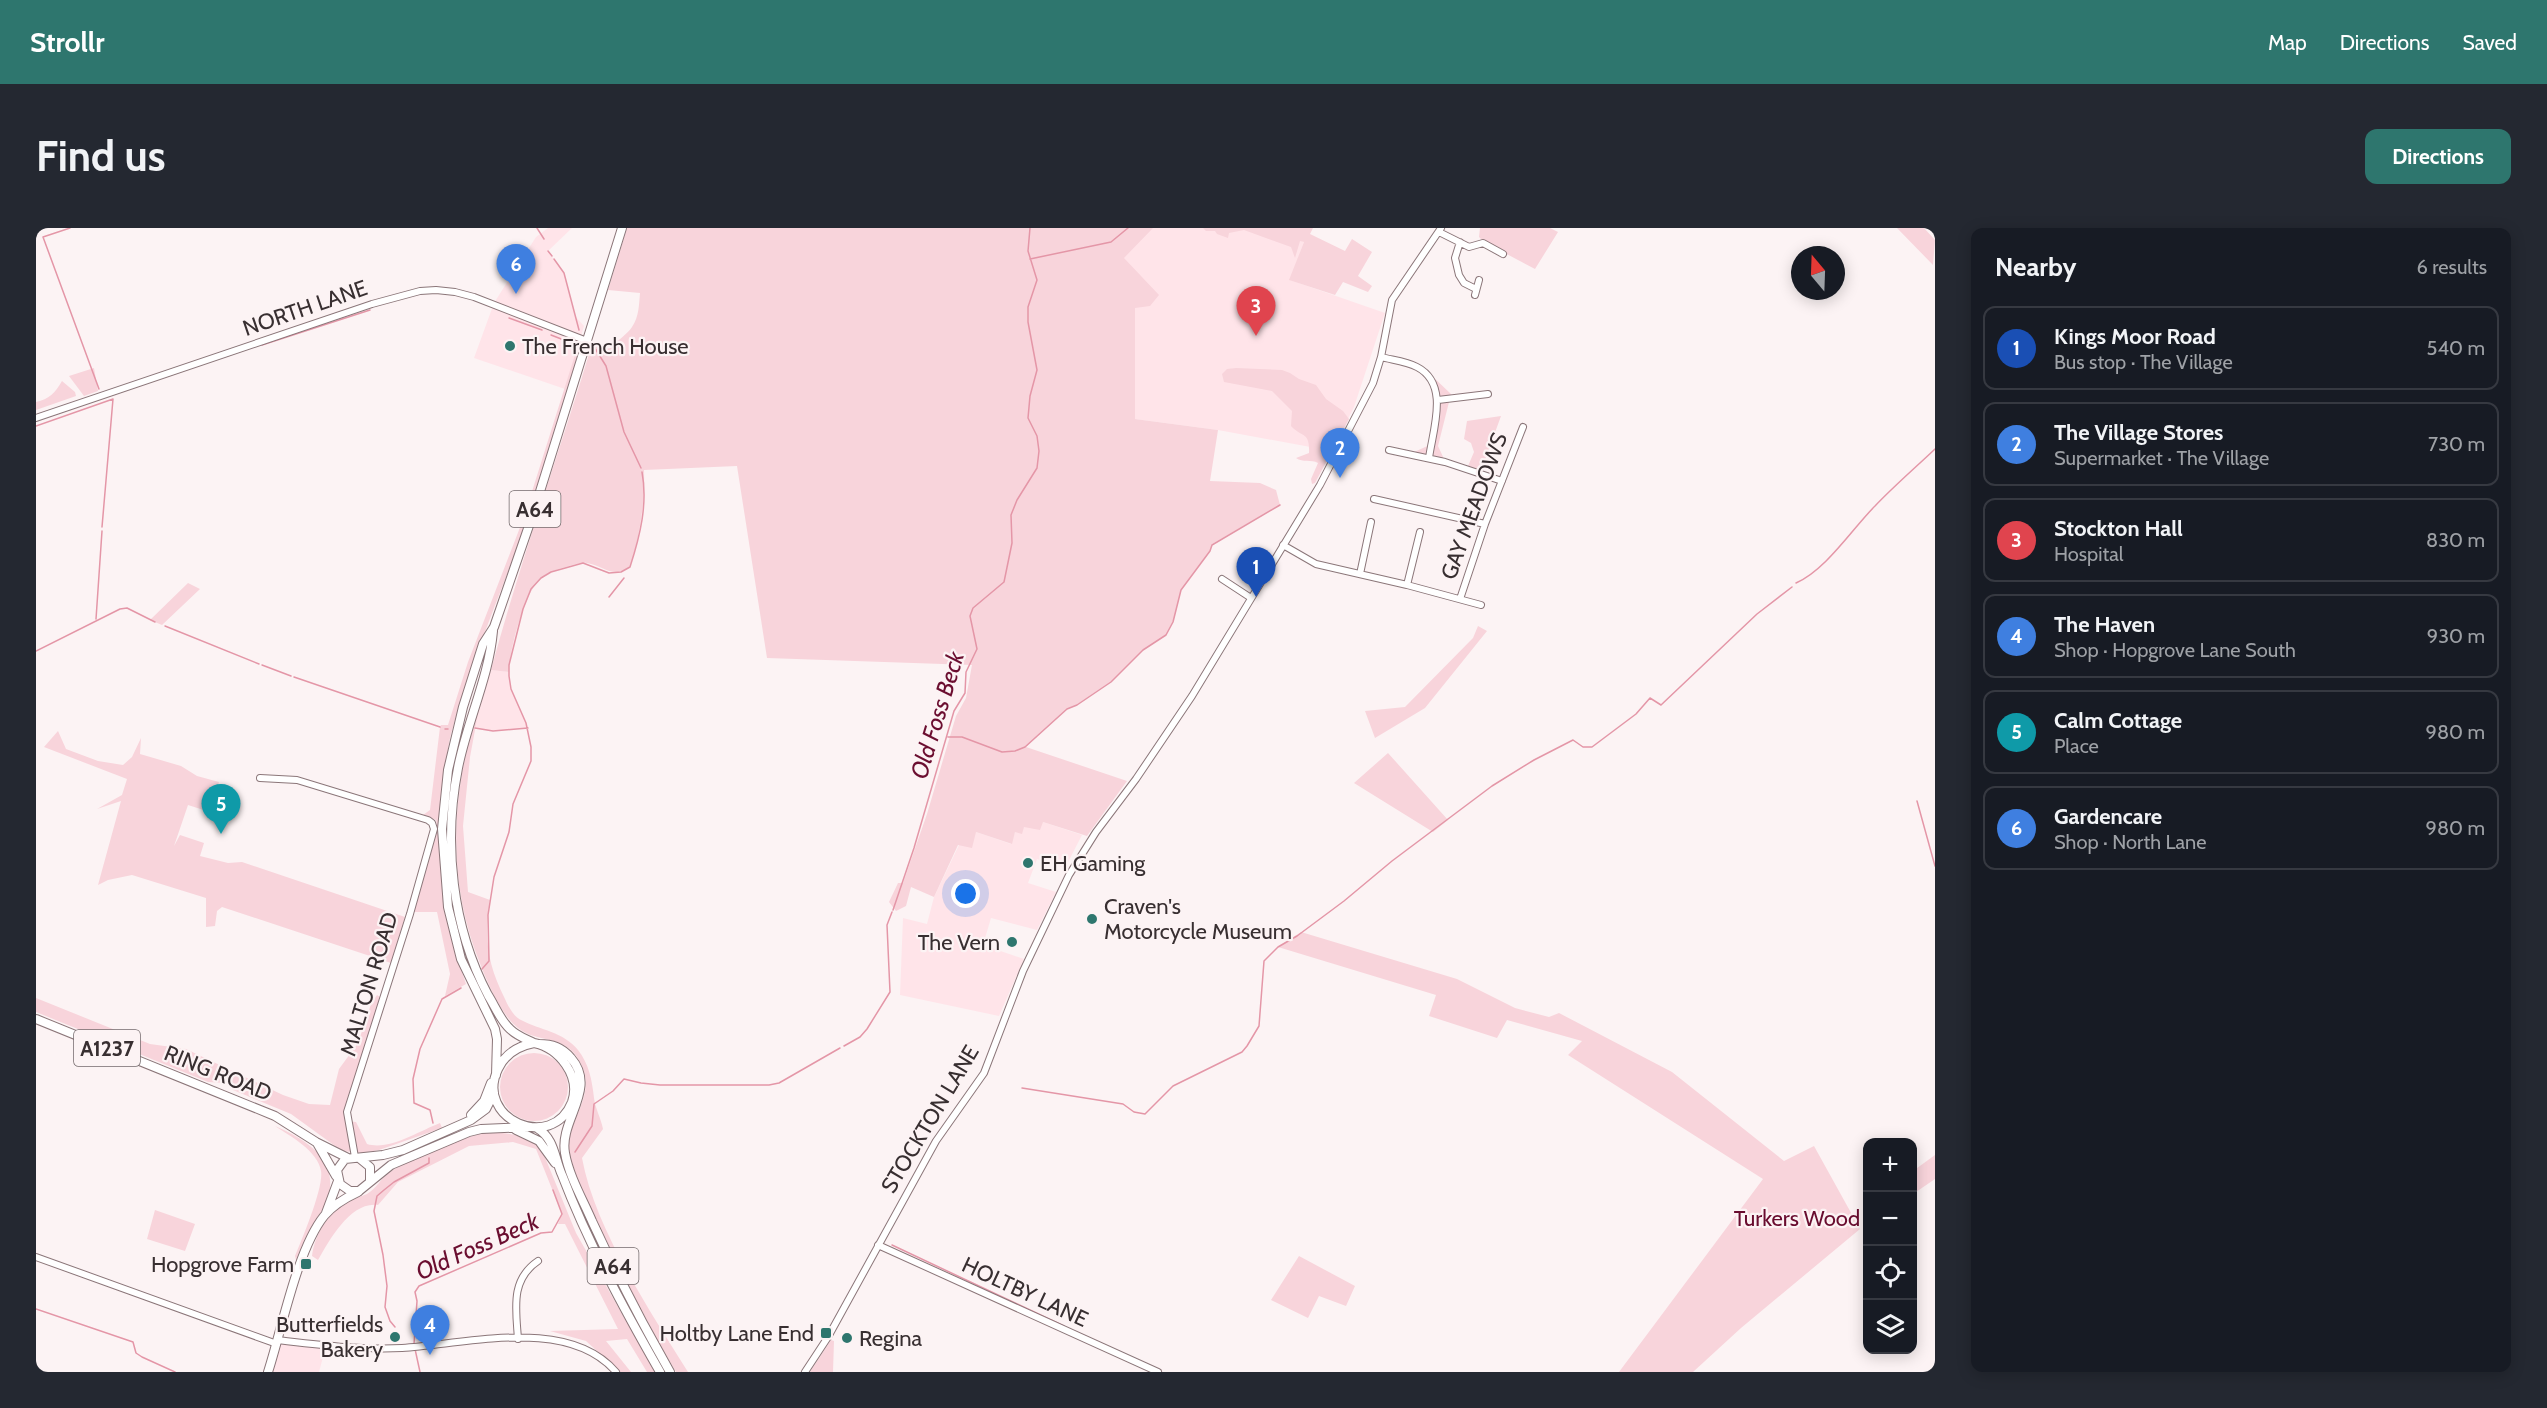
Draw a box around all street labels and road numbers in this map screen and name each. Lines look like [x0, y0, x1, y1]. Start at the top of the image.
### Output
street label: NORTH LANE [239, 274, 371, 342]
street label: GAY MEADOWS [1435, 429, 1513, 583]
road number: A64 [510, 491, 560, 527]
street label: MALTON ROAD [334, 909, 404, 1059]
road number: A1237 [74, 1030, 140, 1066]
street label: RING ROAD [160, 1039, 276, 1107]
street label: STOCKTON LANE [875, 1040, 985, 1198]
road number: A64 [588, 1248, 638, 1284]
street label: HOLTBY LANE [958, 1251, 1092, 1333]

